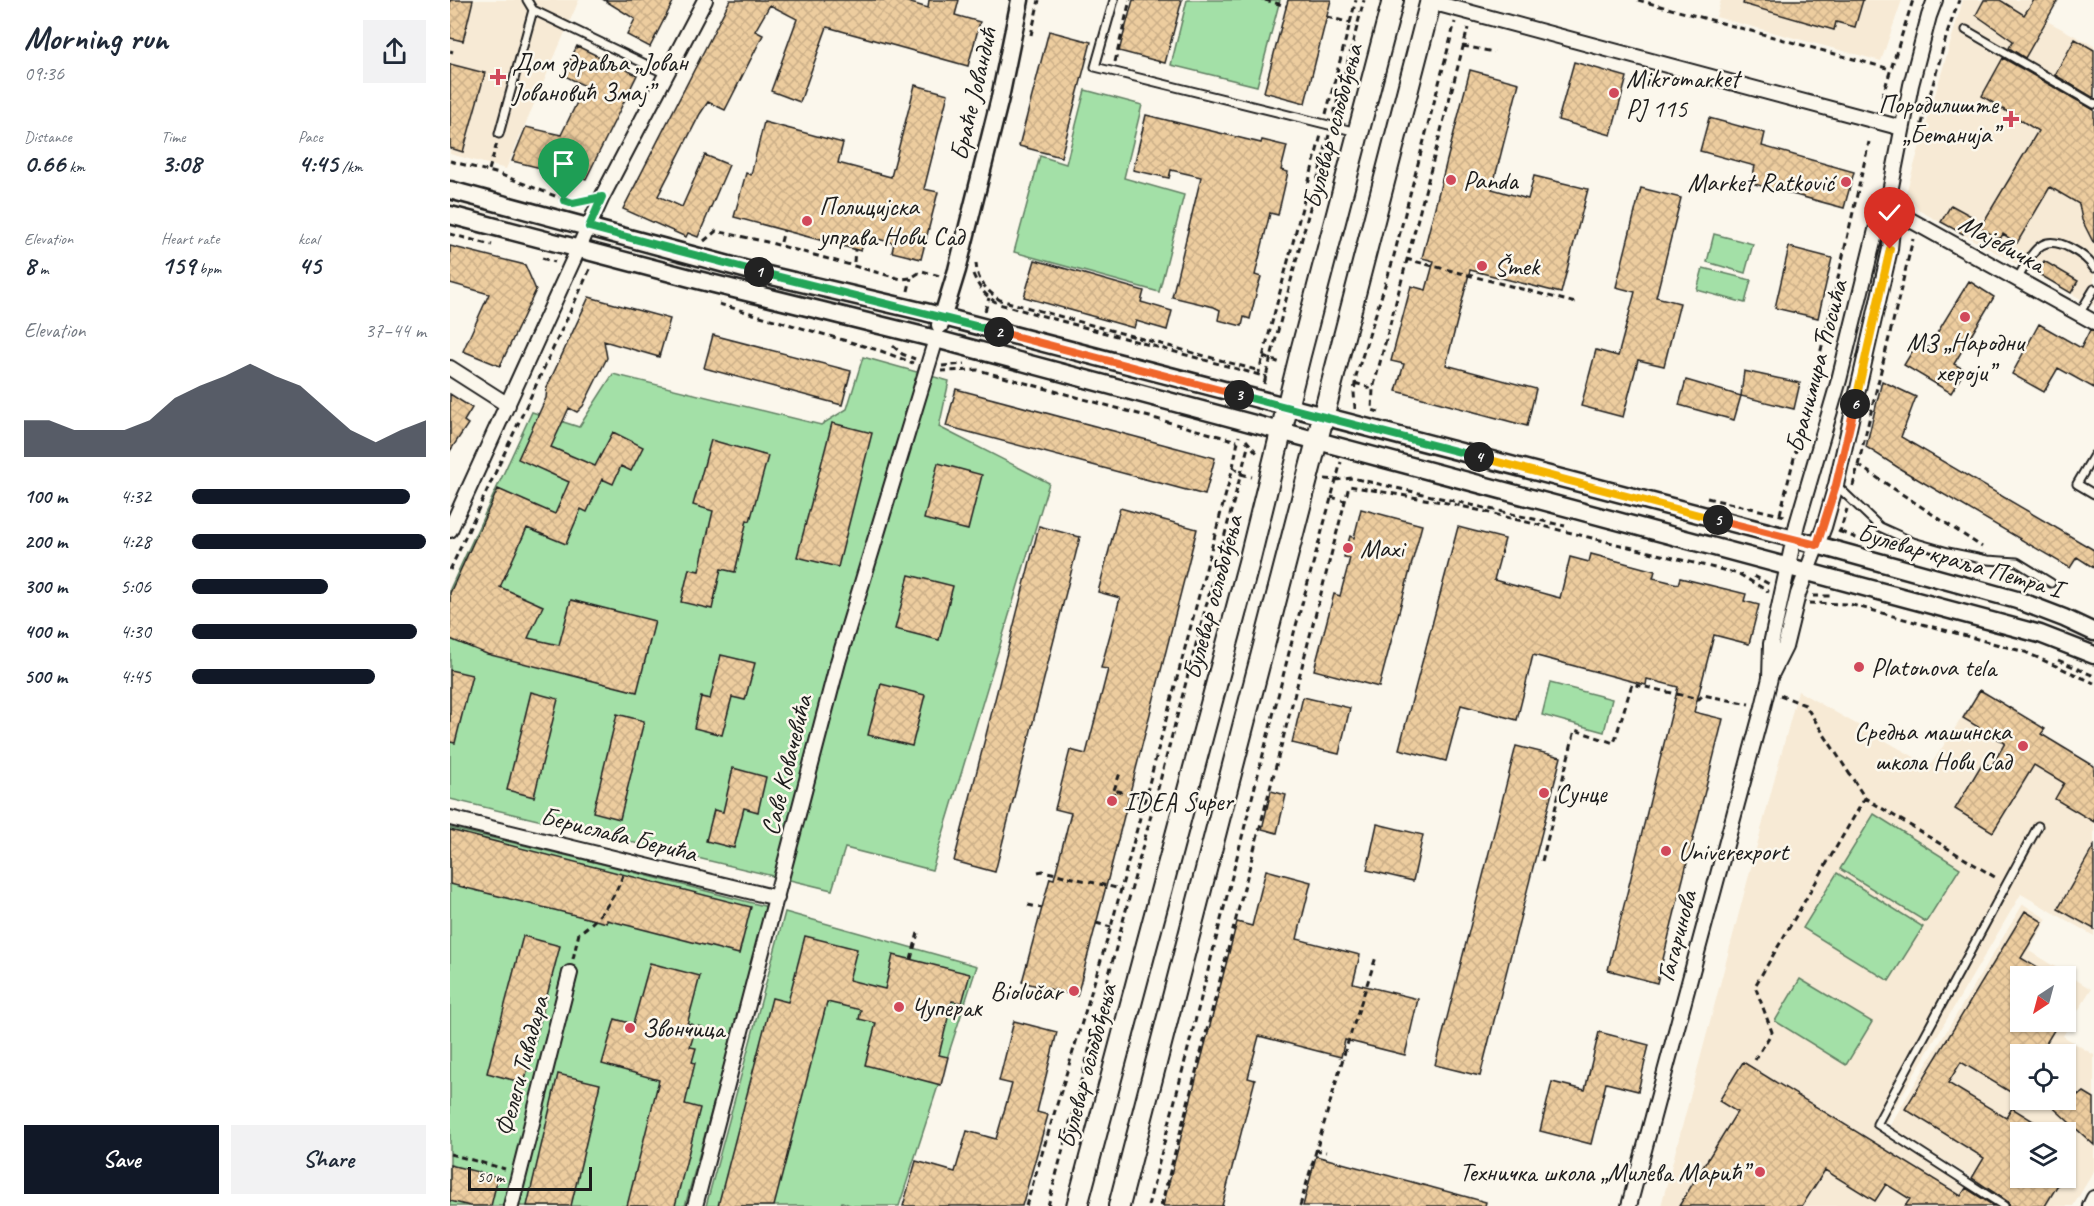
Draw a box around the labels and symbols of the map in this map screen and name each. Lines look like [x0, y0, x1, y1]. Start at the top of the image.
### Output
street label: Браће Јовандић [942, 23, 1005, 163]
street label: Булевар ослобођења [1295, 39, 1371, 212]
place label: Дом здравља „Јован Јовановић Змај” [510, 46, 689, 109]
place label: Mikromarket PJ 115 [1626, 62, 1742, 125]
marker: Дом здравља „Јован Јовановић Змај” [489, 68, 507, 86]
marker: Mikromarket PJ 115 [1607, 86, 1621, 100]
place label: Породилиште „Бетанија” [1878, 88, 2004, 151]
marker: Породилиште „Бетанија” [2002, 110, 2020, 128]
pin [538, 138, 589, 200]
place label: Panda [1463, 164, 1519, 197]
place label: Market Ratković [1687, 166, 1838, 199]
marker: Panda [1444, 173, 1458, 187]
marker: Market Ratković [1839, 175, 1853, 189]
pin [1864, 187, 1915, 249]
place label: Полицијска управа Нови Сад [817, 190, 967, 253]
street label: Мајевичка [1953, 206, 2052, 282]
marker: Полицијска управа Нови Сад [800, 214, 814, 228]
place label: Šmek [1494, 250, 1541, 283]
pin: 1 [744, 257, 774, 287]
marker: Šmek [1475, 259, 1489, 273]
street label: Бранимира Ћосића [1778, 275, 1856, 456]
marker: МЗ „Народни хероји” [1958, 310, 1972, 324]
pin: 2 [984, 317, 1014, 347]
place label: МЗ „Народни хероји” [1906, 326, 2027, 389]
pin: 3 [1224, 380, 1254, 410]
pin: 6 [1840, 389, 1870, 419]
pin: 4 [1464, 442, 1494, 472]
pin: 5 [1703, 505, 1733, 535]
street label: Булевар ослобођења [1175, 510, 1251, 683]
street label: Булевар краља Петра I [1854, 516, 2071, 607]
place label: Maxi [1360, 532, 1407, 565]
marker: Maxi [1341, 541, 1355, 555]
place label: Platonova tela [1871, 651, 1998, 684]
marker: Platonova tela [1852, 660, 1866, 674]
street label: Саве Ковачевића [753, 690, 820, 839]
place label: Средња машинска школа Нови Сад [1854, 715, 2014, 778]
marker: Средња машинска школа Нови Сад [2016, 739, 2030, 753]
place label: Сунце [1556, 777, 1608, 810]
place label: IDEA Super [1124, 785, 1235, 818]
marker: Сунце [1537, 786, 1551, 800]
marker: IDEA Super [1105, 794, 1119, 808]
street label: Берислава Берића [537, 799, 702, 870]
place label: Univerexport [1678, 835, 1790, 868]
marker: Univerexport [1659, 844, 1673, 858]
street label: Гагаринова [1649, 886, 1705, 985]
north arrow [2010, 966, 2076, 1032]
place label: Biolučar [990, 975, 1065, 1008]
street label: Булевар ослобођења [1049, 979, 1125, 1152]
marker: Biolučar [1067, 984, 1081, 998]
street label: Фелеги Тивадара [487, 991, 556, 1140]
place label: Чуперак [911, 991, 983, 1024]
marker: Чуперак [892, 1000, 906, 1014]
place label: Звончица [642, 1012, 727, 1045]
marker: Звончица [623, 1021, 637, 1035]
place label: Техничка школа „Милева Марић” [1459, 1156, 1754, 1189]
scale bar [468, 1164, 592, 1192]
marker: Техничка школа „Милева Марић” [1753, 1165, 1767, 1179]

